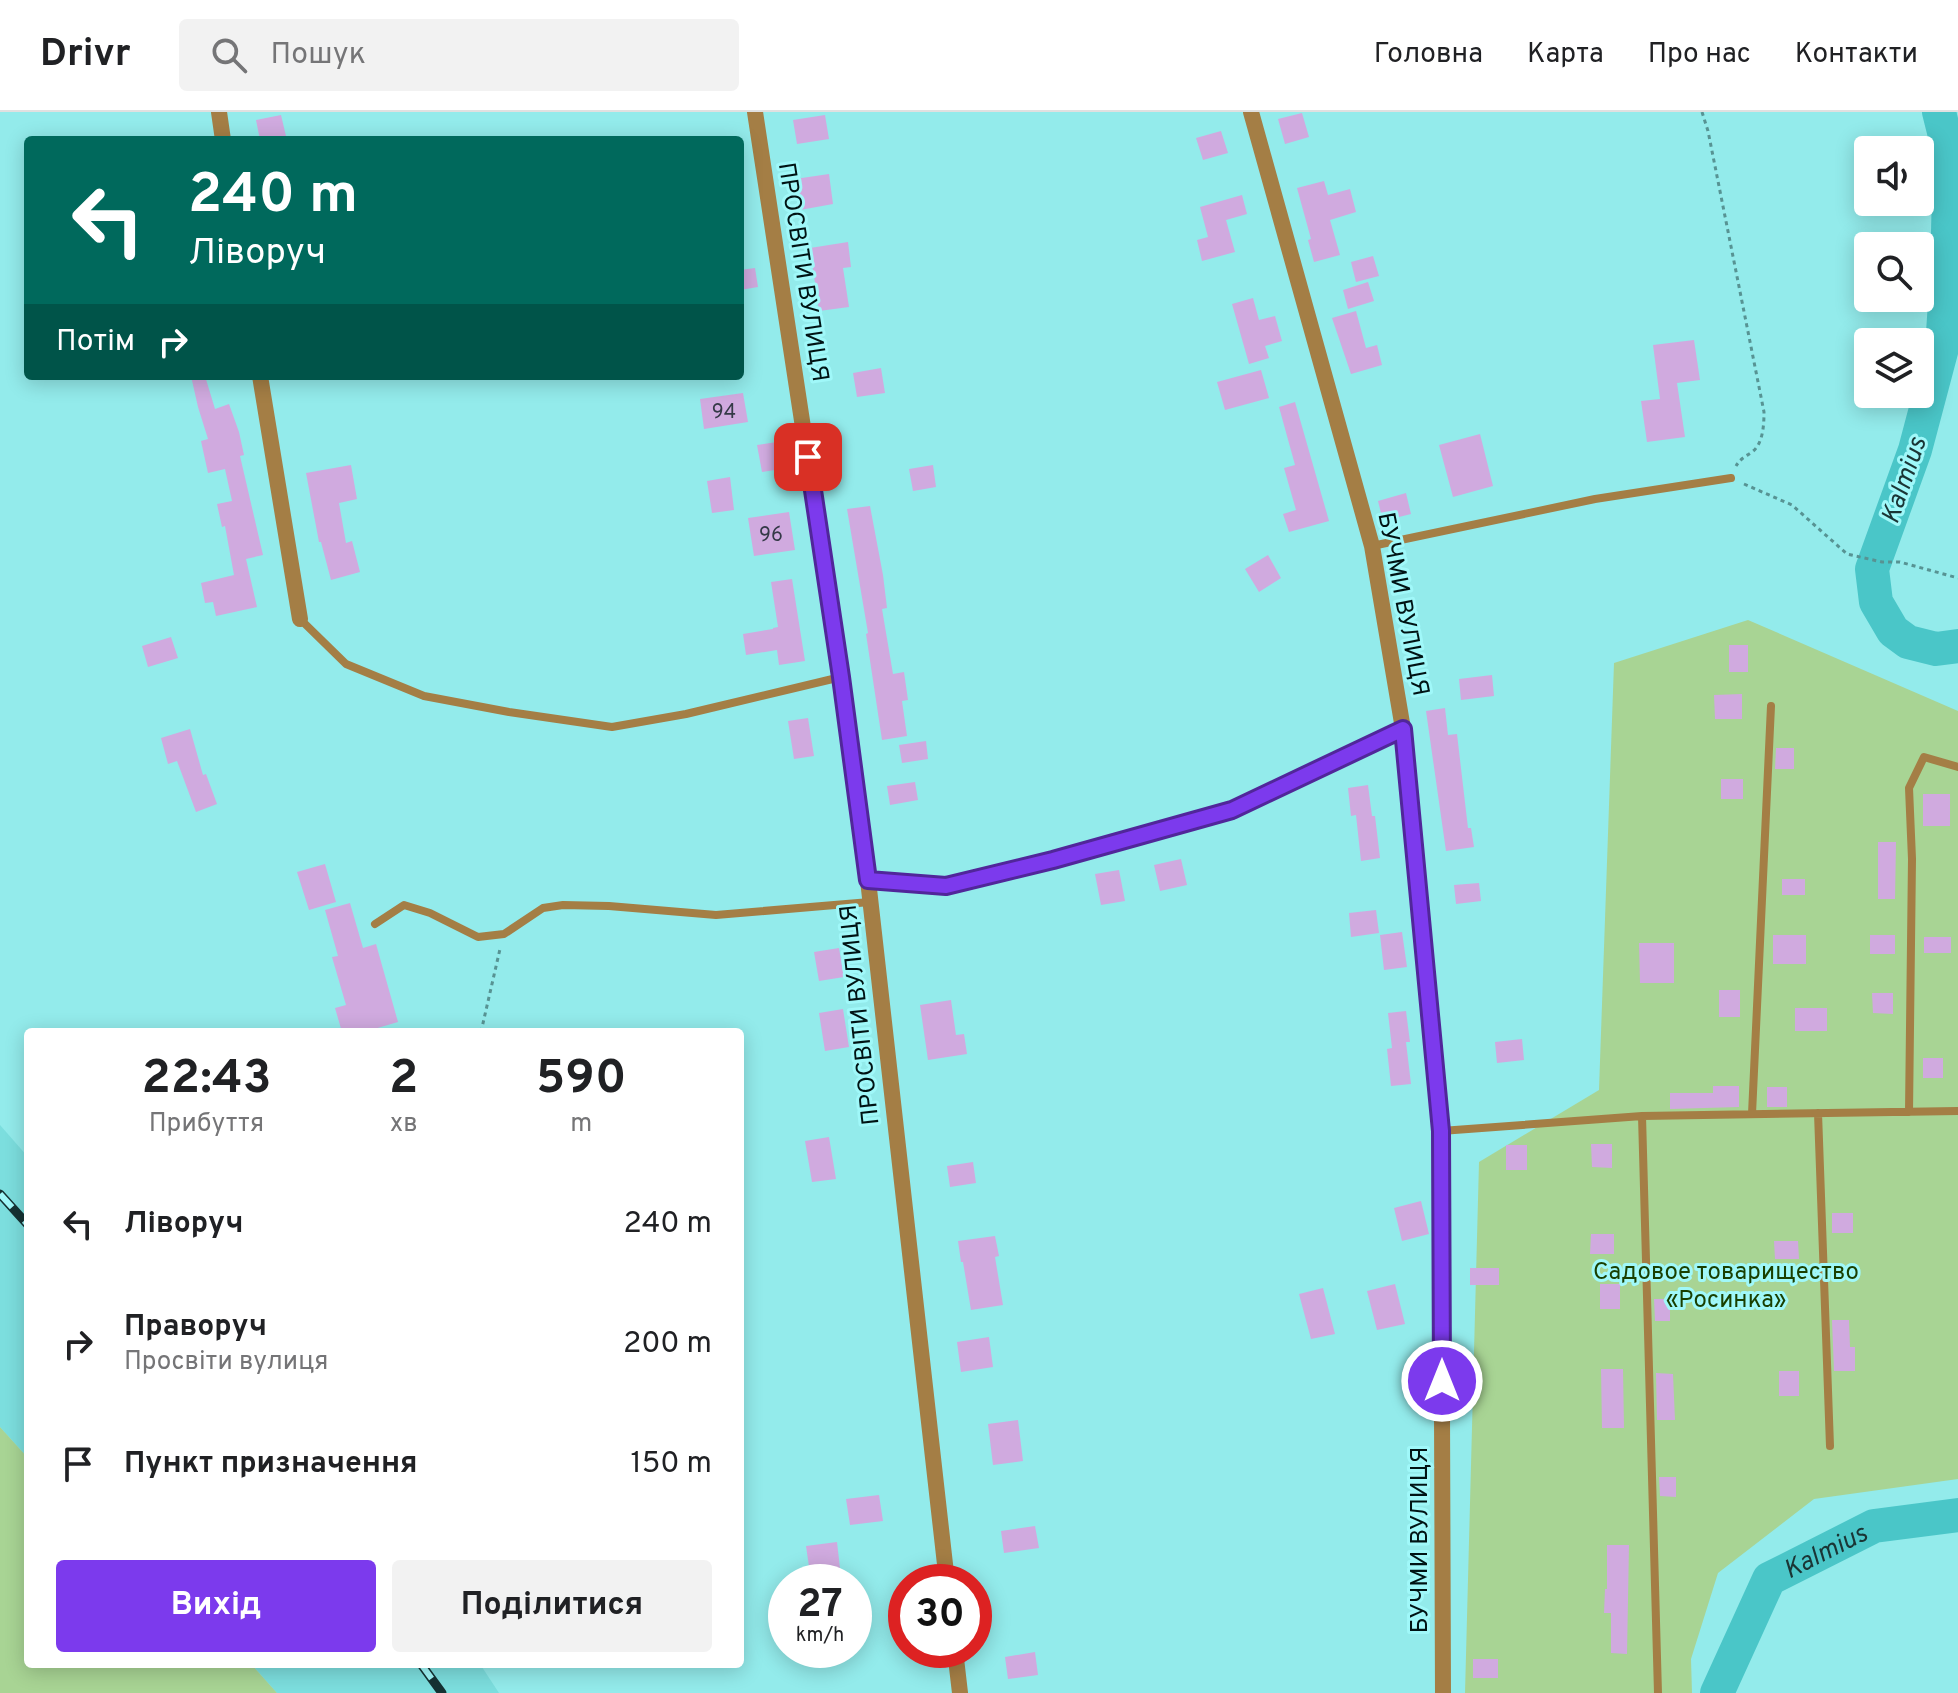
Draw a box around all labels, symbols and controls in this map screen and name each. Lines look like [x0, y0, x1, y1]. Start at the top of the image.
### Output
search box [179, 19, 739, 91]
text: Drivr [40, 31, 131, 80]
icon: search [207, 33, 251, 77]
text: Пошук [271, 37, 366, 74]
text: Головна [1374, 37, 1483, 73]
text: Карта [1527, 37, 1604, 73]
text: Про нас [1648, 37, 1751, 73]
text: Контакти [1795, 37, 1918, 73]
map controls [1854, 136, 1934, 408]
button: sound [1854, 136, 1934, 216]
street label: ПРОСВІТИ ВУЛИЦЯ [770, 161, 834, 384]
text: 240 m [188, 162, 358, 232]
icon: left [56, 168, 160, 272]
text: Ліворуч [188, 231, 326, 277]
button: search [1854, 232, 1934, 312]
icon: right [151, 320, 195, 364]
text: Потім [56, 324, 135, 361]
button: layers [1854, 328, 1934, 408]
house number: 94 [712, 400, 736, 426]
pin [774, 423, 842, 491]
water label: Kalmius [1875, 432, 1936, 528]
icon: arrive [786, 435, 830, 479]
street label: БУЧМИ ВУЛИЦЯ [1370, 510, 1435, 699]
house number: 96 [759, 523, 783, 549]
street label: ПРОСВІТИ ВУЛИЦЯ [834, 903, 887, 1127]
text: 22:43 [142, 1050, 272, 1110]
text: 2 [389, 1050, 418, 1110]
text: 590 [536, 1050, 626, 1110]
text: Прибуття [149, 1108, 264, 1141]
text: хв [390, 1108, 418, 1141]
text: m [570, 1108, 592, 1141]
icon: left [56, 1202, 100, 1246]
text: Ліворуч [124, 1206, 243, 1243]
text: 240 m [624, 1206, 712, 1243]
park label: Садовое товарищество «Росинка» [1593, 1258, 1859, 1316]
text: Праворуч [124, 1309, 267, 1346]
icon: right [56, 1322, 100, 1366]
text: 200 m [623, 1326, 712, 1363]
position arrow [1400, 1339, 1484, 1423]
text: Просвіти вулиця [124, 1346, 329, 1379]
icon: arrive [56, 1442, 100, 1486]
text: Пункт призначення [124, 1446, 417, 1483]
text: 150 m [631, 1446, 712, 1483]
street label: БУЧМИ ВУЛИЦЯ [1406, 1447, 1436, 1633]
water label: Kalmius [1779, 1518, 1875, 1588]
button: Вихід [56, 1560, 376, 1652]
button: Поділитися [392, 1560, 712, 1652]
speed limit sign: 30 [888, 1564, 992, 1668]
text: 27 [797, 1581, 843, 1631]
text: km/h [796, 1623, 844, 1649]

